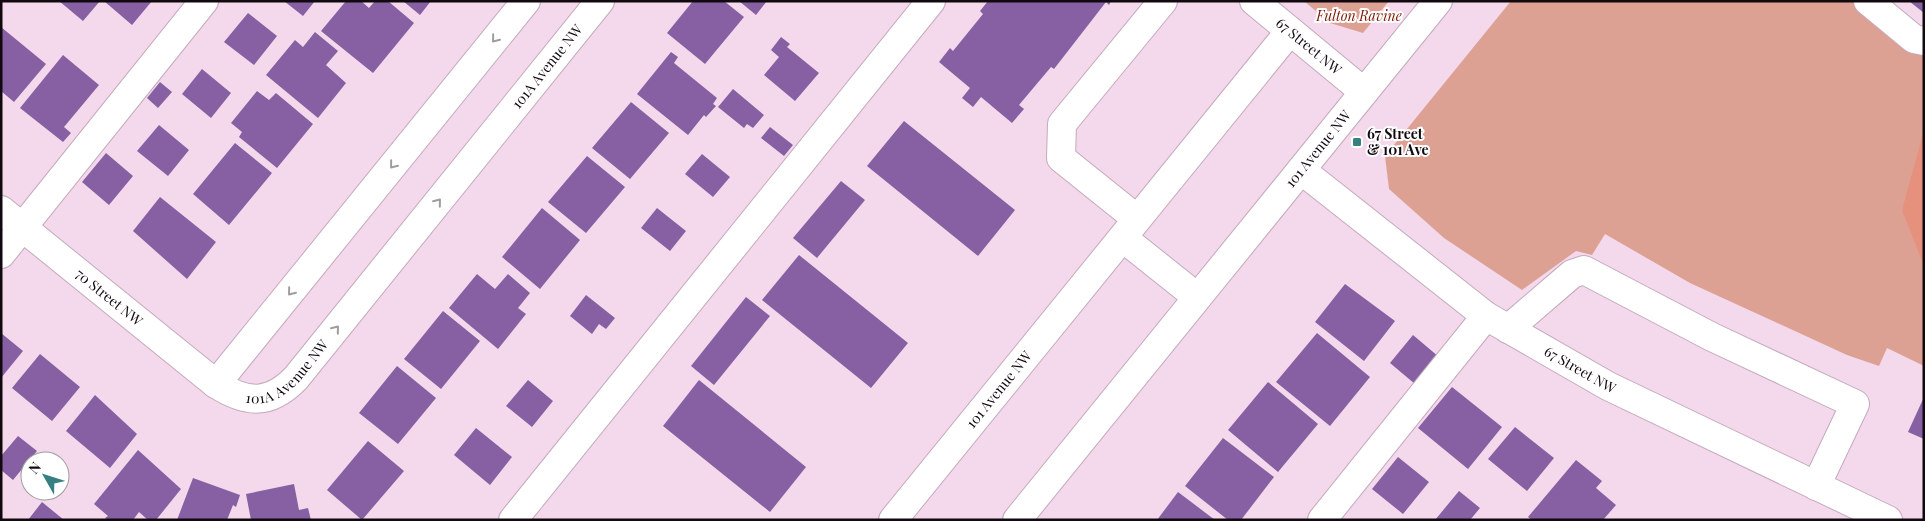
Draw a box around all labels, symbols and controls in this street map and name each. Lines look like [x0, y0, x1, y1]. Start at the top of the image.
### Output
park label: Fulton Ravine [1315, 6, 1402, 25]
street label: 67 Street NW [1272, 13, 1346, 79]
street label: 101A Avenue NW [507, 20, 587, 112]
one-way arrow [493, 33, 501, 42]
street label: 101 Avenue NW [1281, 106, 1355, 191]
place label: 67 Street & 101 Ave [1367, 124, 1429, 159]
marker: 67 Street & 101 Ave [1351, 136, 1363, 148]
one-way arrow [389, 160, 398, 169]
one-way arrow [432, 199, 440, 208]
street label: 70 Street NW [72, 264, 147, 330]
one-way arrow [288, 286, 296, 295]
one-way arrow [330, 325, 339, 334]
street label: 101A Avenue NW [244, 335, 332, 408]
street label: 67 Street NW [1541, 341, 1619, 398]
street label: 101 Avenue NW [961, 346, 1036, 432]
north arrow [20, 451, 70, 501]
text: N [24, 458, 45, 477]

